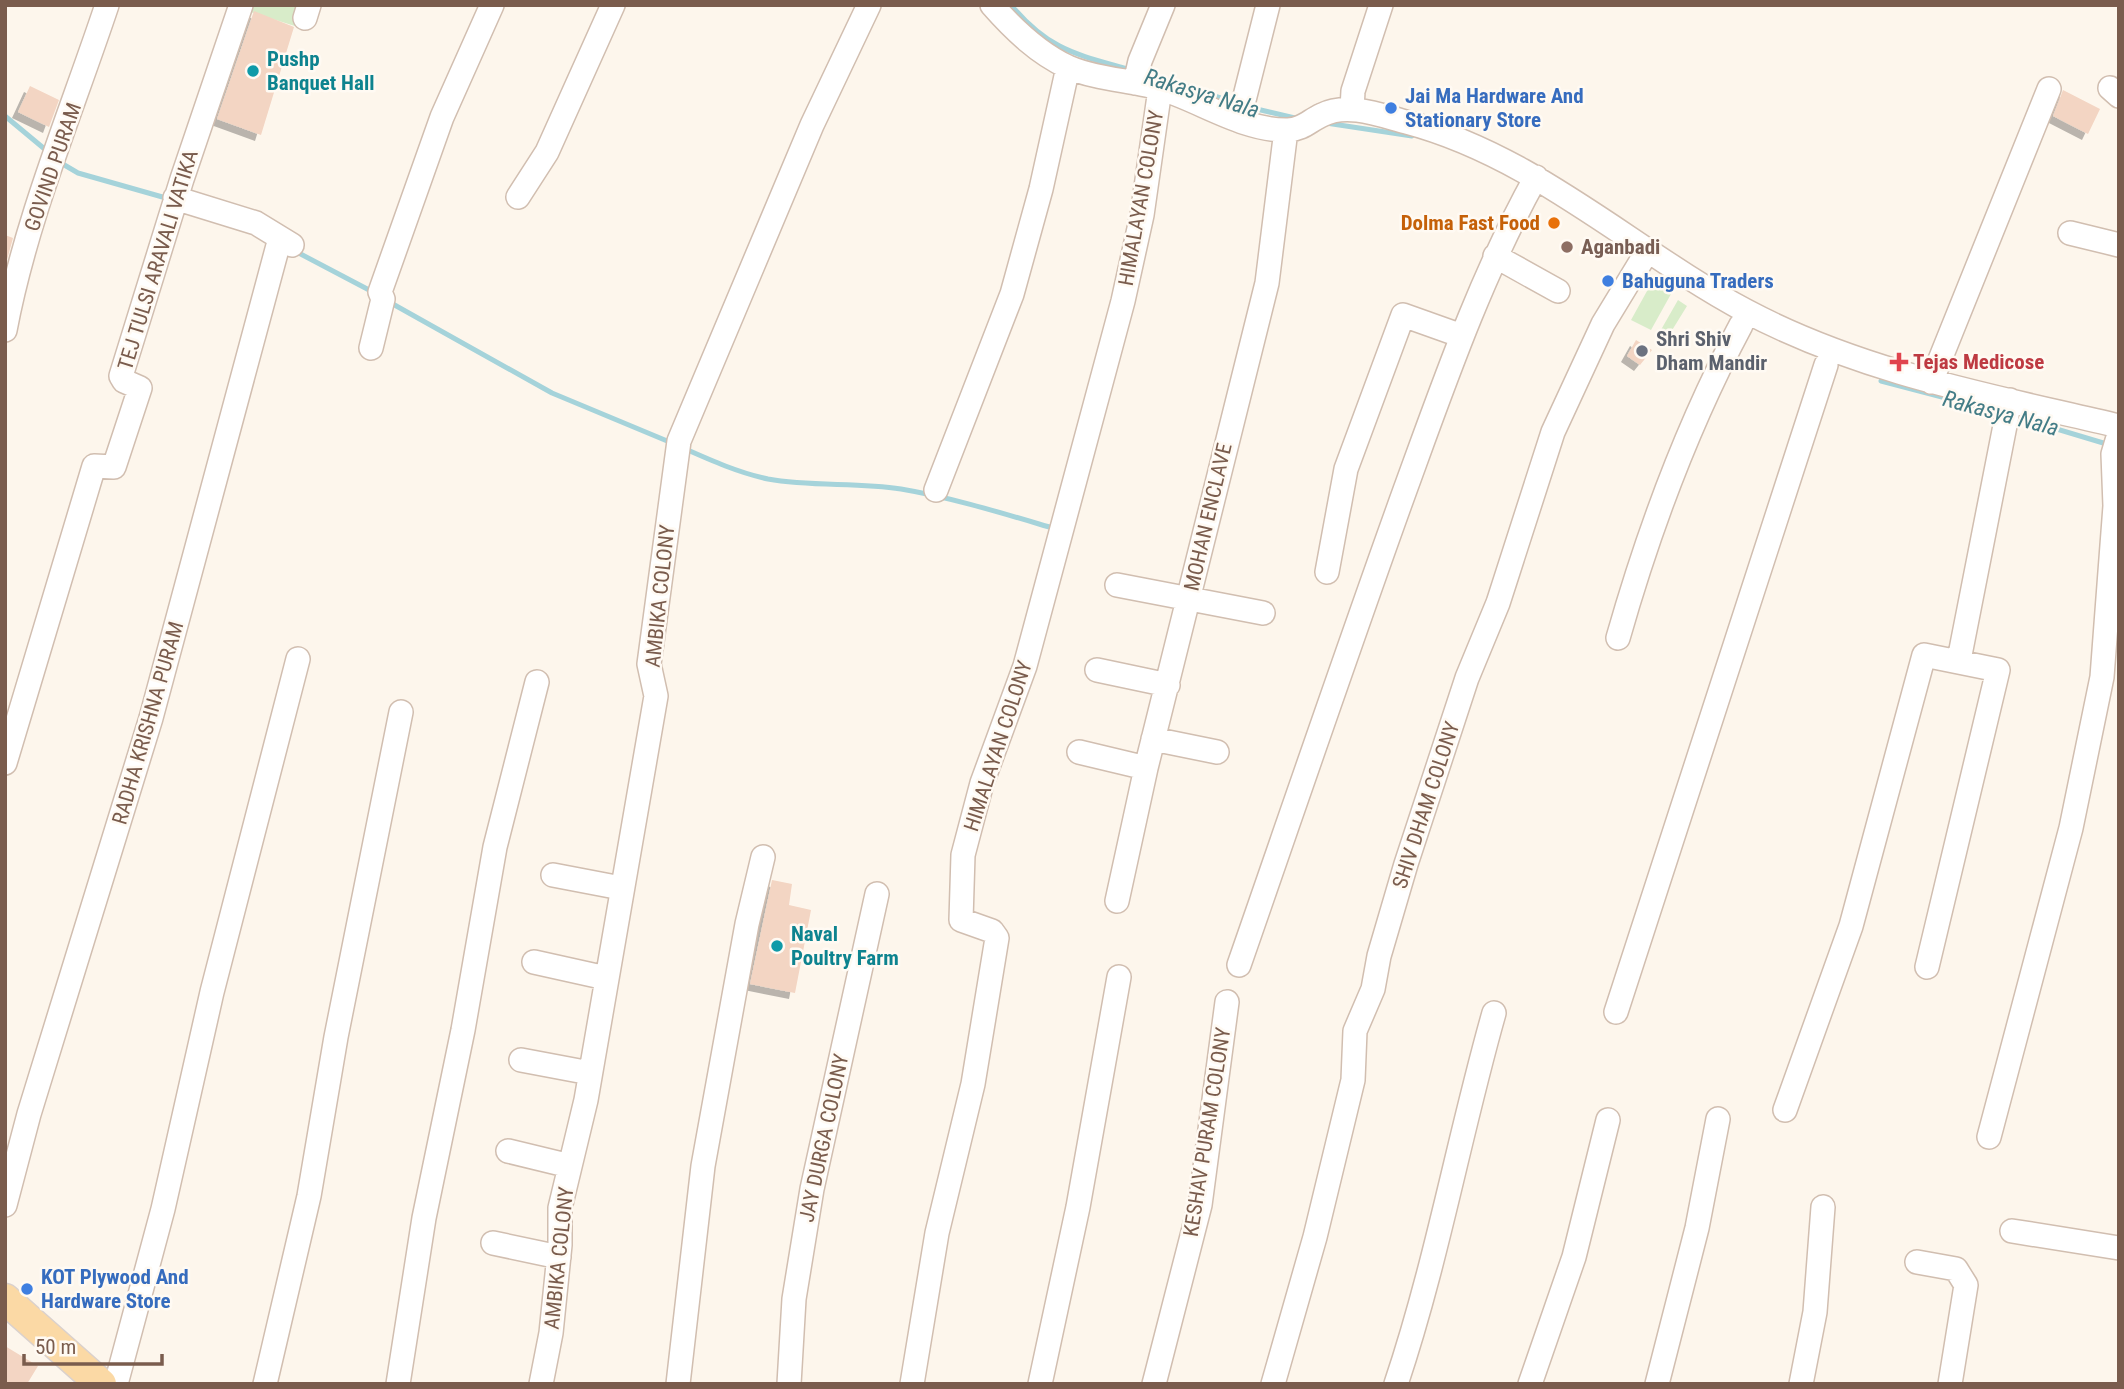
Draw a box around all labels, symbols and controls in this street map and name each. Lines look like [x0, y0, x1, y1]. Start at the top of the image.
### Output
place label: Pushp Banquet Hall [267, 47, 374, 95]
marker: Pushp Banquet Hall [245, 63, 261, 79]
water label: Rakasya Nala [1141, 63, 1263, 124]
place label: Jai Ma Hardware And Stationary Store [1405, 84, 1584, 132]
street label: GOVIND PURAM [20, 100, 86, 234]
marker: Jai Ma Hardware And Stationary Store [1383, 100, 1399, 116]
street label: HIMALAYAN COLONY [1114, 108, 1168, 288]
street label: TEJ TULSI ARAVALI VATIKA [113, 147, 203, 373]
place label: Dolma Fast Food [1401, 211, 1540, 235]
marker: Dolma Fast Food [1546, 215, 1562, 231]
place label: Aganbadi [1581, 235, 1660, 259]
marker: Aganbadi [1559, 239, 1575, 255]
place label: Bahuguna Traders [1622, 269, 1774, 293]
marker: Bahuguna Traders [1600, 273, 1616, 289]
place label: Shri Shiv Dham Mandir [1656, 327, 1767, 375]
marker: Shri Shiv Dham Mandir [1634, 343, 1650, 359]
place label: Tejas Medicose [1913, 350, 2044, 374]
marker: Tejas Medicose [1891, 354, 1907, 370]
water label: Rakasya Nala [1940, 385, 2062, 442]
street label: MOHAN ENCLAVE [1179, 441, 1237, 593]
street label: AMBIKA COLONY [641, 523, 679, 669]
street label: RADHA KRISHNA PURAM [108, 619, 188, 827]
street label: HIMALAYAN COLONY [959, 658, 1037, 834]
street label: SHIV DHAM COLONY [1388, 719, 1464, 891]
place label: Naval Poultry Farm [791, 922, 899, 970]
marker: Naval Poultry Farm [769, 938, 785, 954]
street label: KESHAV PURAM COLONY [1179, 1026, 1235, 1238]
street label: JAY DURGA COLONY [794, 1052, 854, 1224]
street label: AMBIKA COLONY [540, 1185, 578, 1331]
place label: KOT Plywood And Hardware Store [41, 1265, 189, 1313]
marker: KOT Plywood And Hardware Store [19, 1281, 35, 1297]
scale bar [24, 1322, 163, 1366]
text: 50 m [35, 1335, 76, 1359]

